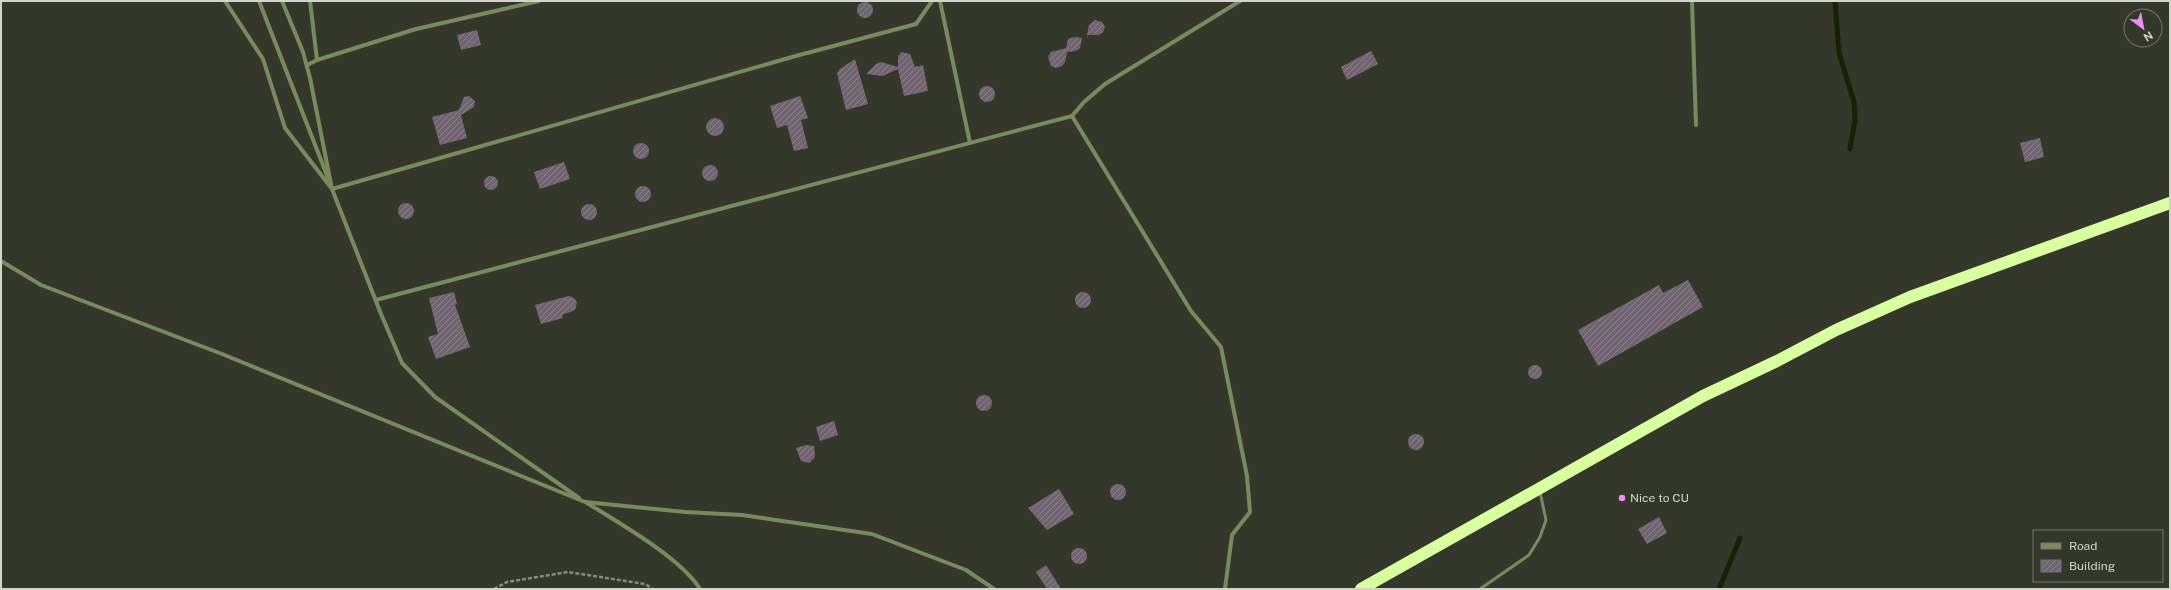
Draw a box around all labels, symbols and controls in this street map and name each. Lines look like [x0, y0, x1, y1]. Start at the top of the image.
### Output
north arrow [2123, 8, 2163, 48]
text: N [2141, 29, 2155, 44]
place label: Nice to CU [1630, 491, 1689, 505]
marker: Nice to CU [1617, 493, 1627, 503]
legend [2033, 530, 2163, 582]
text: Road [2069, 539, 2097, 553]
text: Building [2069, 559, 2115, 573]

